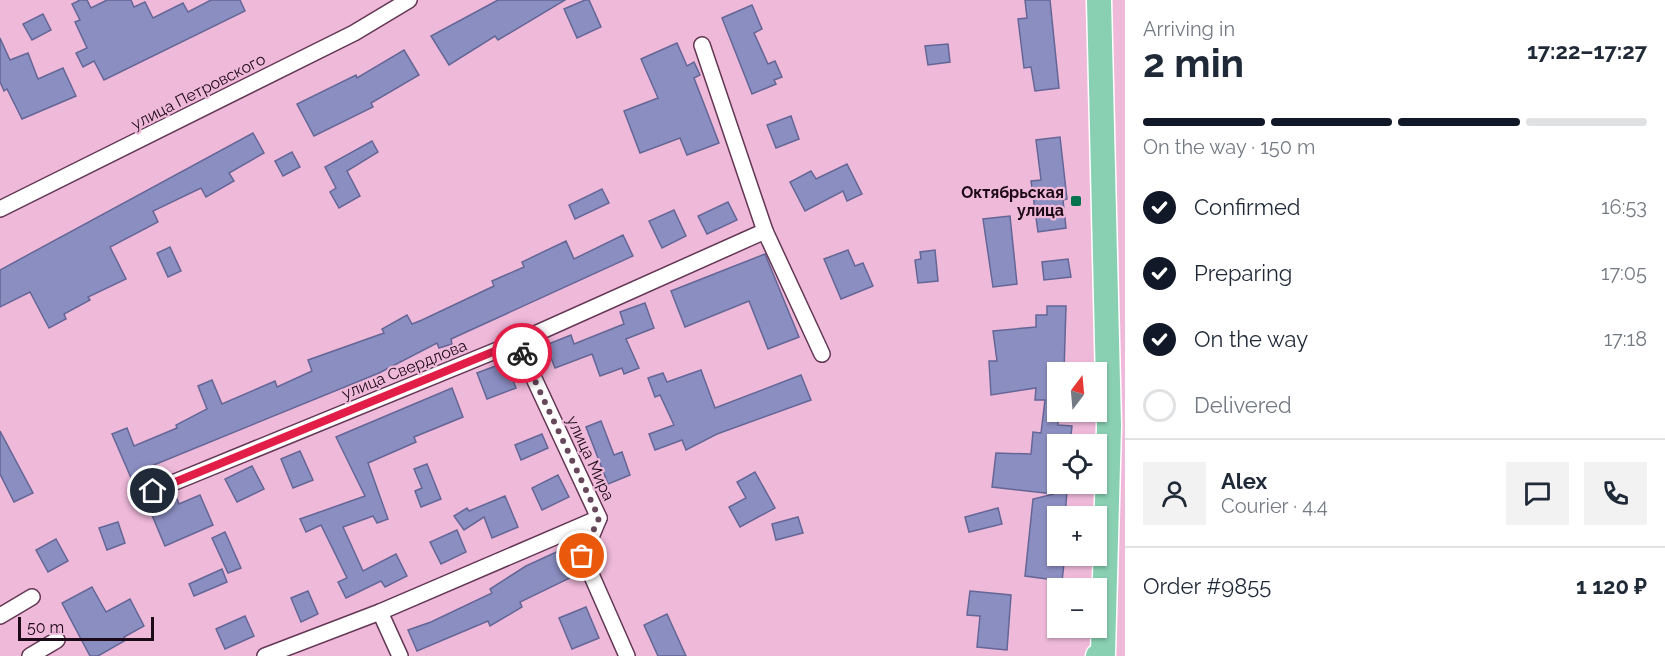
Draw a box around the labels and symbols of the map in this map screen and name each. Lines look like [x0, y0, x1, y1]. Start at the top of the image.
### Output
street label: улица Петровского [128, 49, 268, 133]
place label: Октябрьская улица [961, 183, 1064, 220]
marker: Октябрьская улица [1069, 194, 1083, 208]
courier [492, 323, 552, 383]
street label: улица Свердлова [339, 336, 470, 403]
north arrow [1047, 362, 1107, 422]
street label: улица Мира [563, 413, 618, 504]
pin [127, 465, 178, 516]
pin [556, 530, 607, 581]
scale bar [18, 614, 154, 642]

